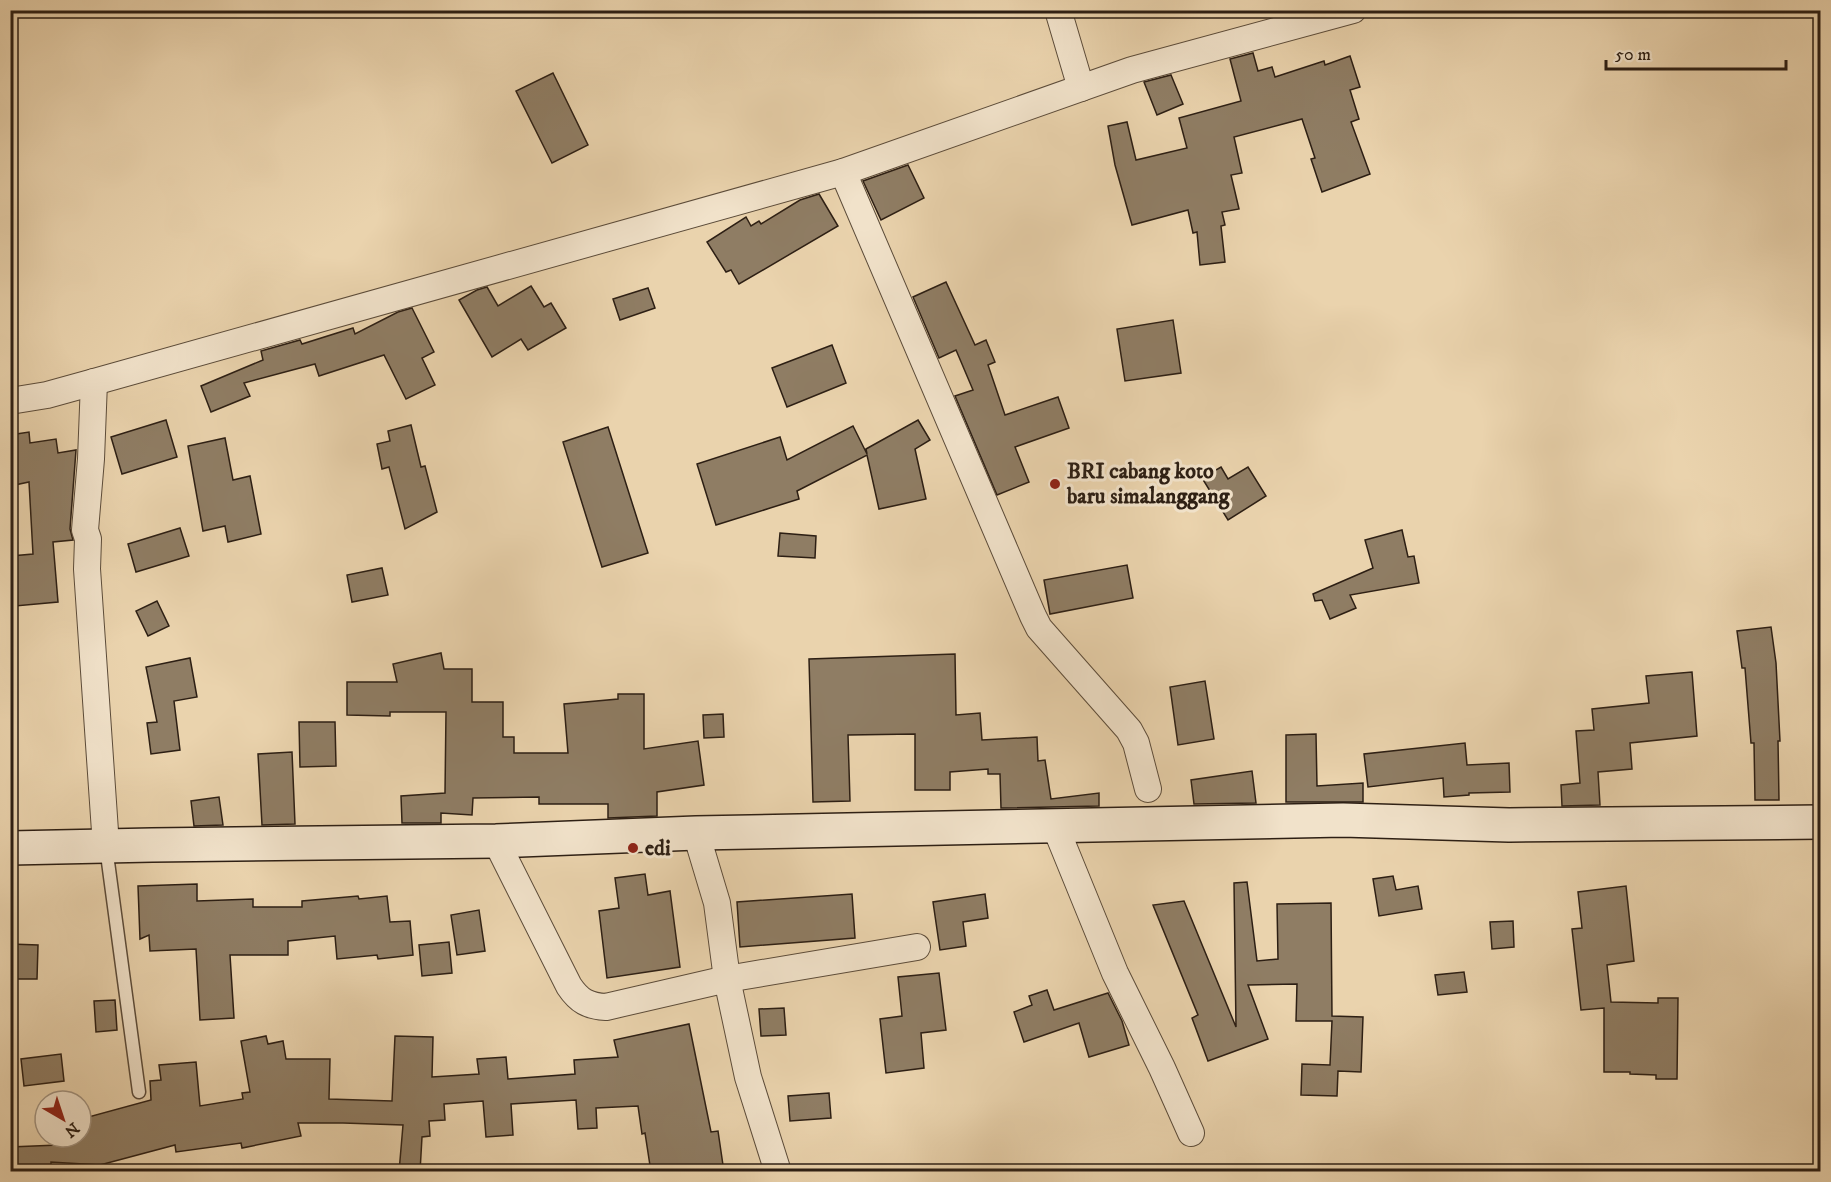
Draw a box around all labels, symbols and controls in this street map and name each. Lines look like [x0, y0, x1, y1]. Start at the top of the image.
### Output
scale bar [1606, 33, 1786, 71]
text: 50 m [1615, 44, 1651, 66]
place label: BRI cabang koto baru simalanggang [1066, 458, 1231, 510]
marker: BRI cabang koto baru simalanggang [1048, 477, 1062, 491]
place label: edi [645, 835, 671, 862]
marker: edi [626, 841, 640, 855]
north arrow [33, 1089, 93, 1149]
text: N [60, 1118, 83, 1142]

